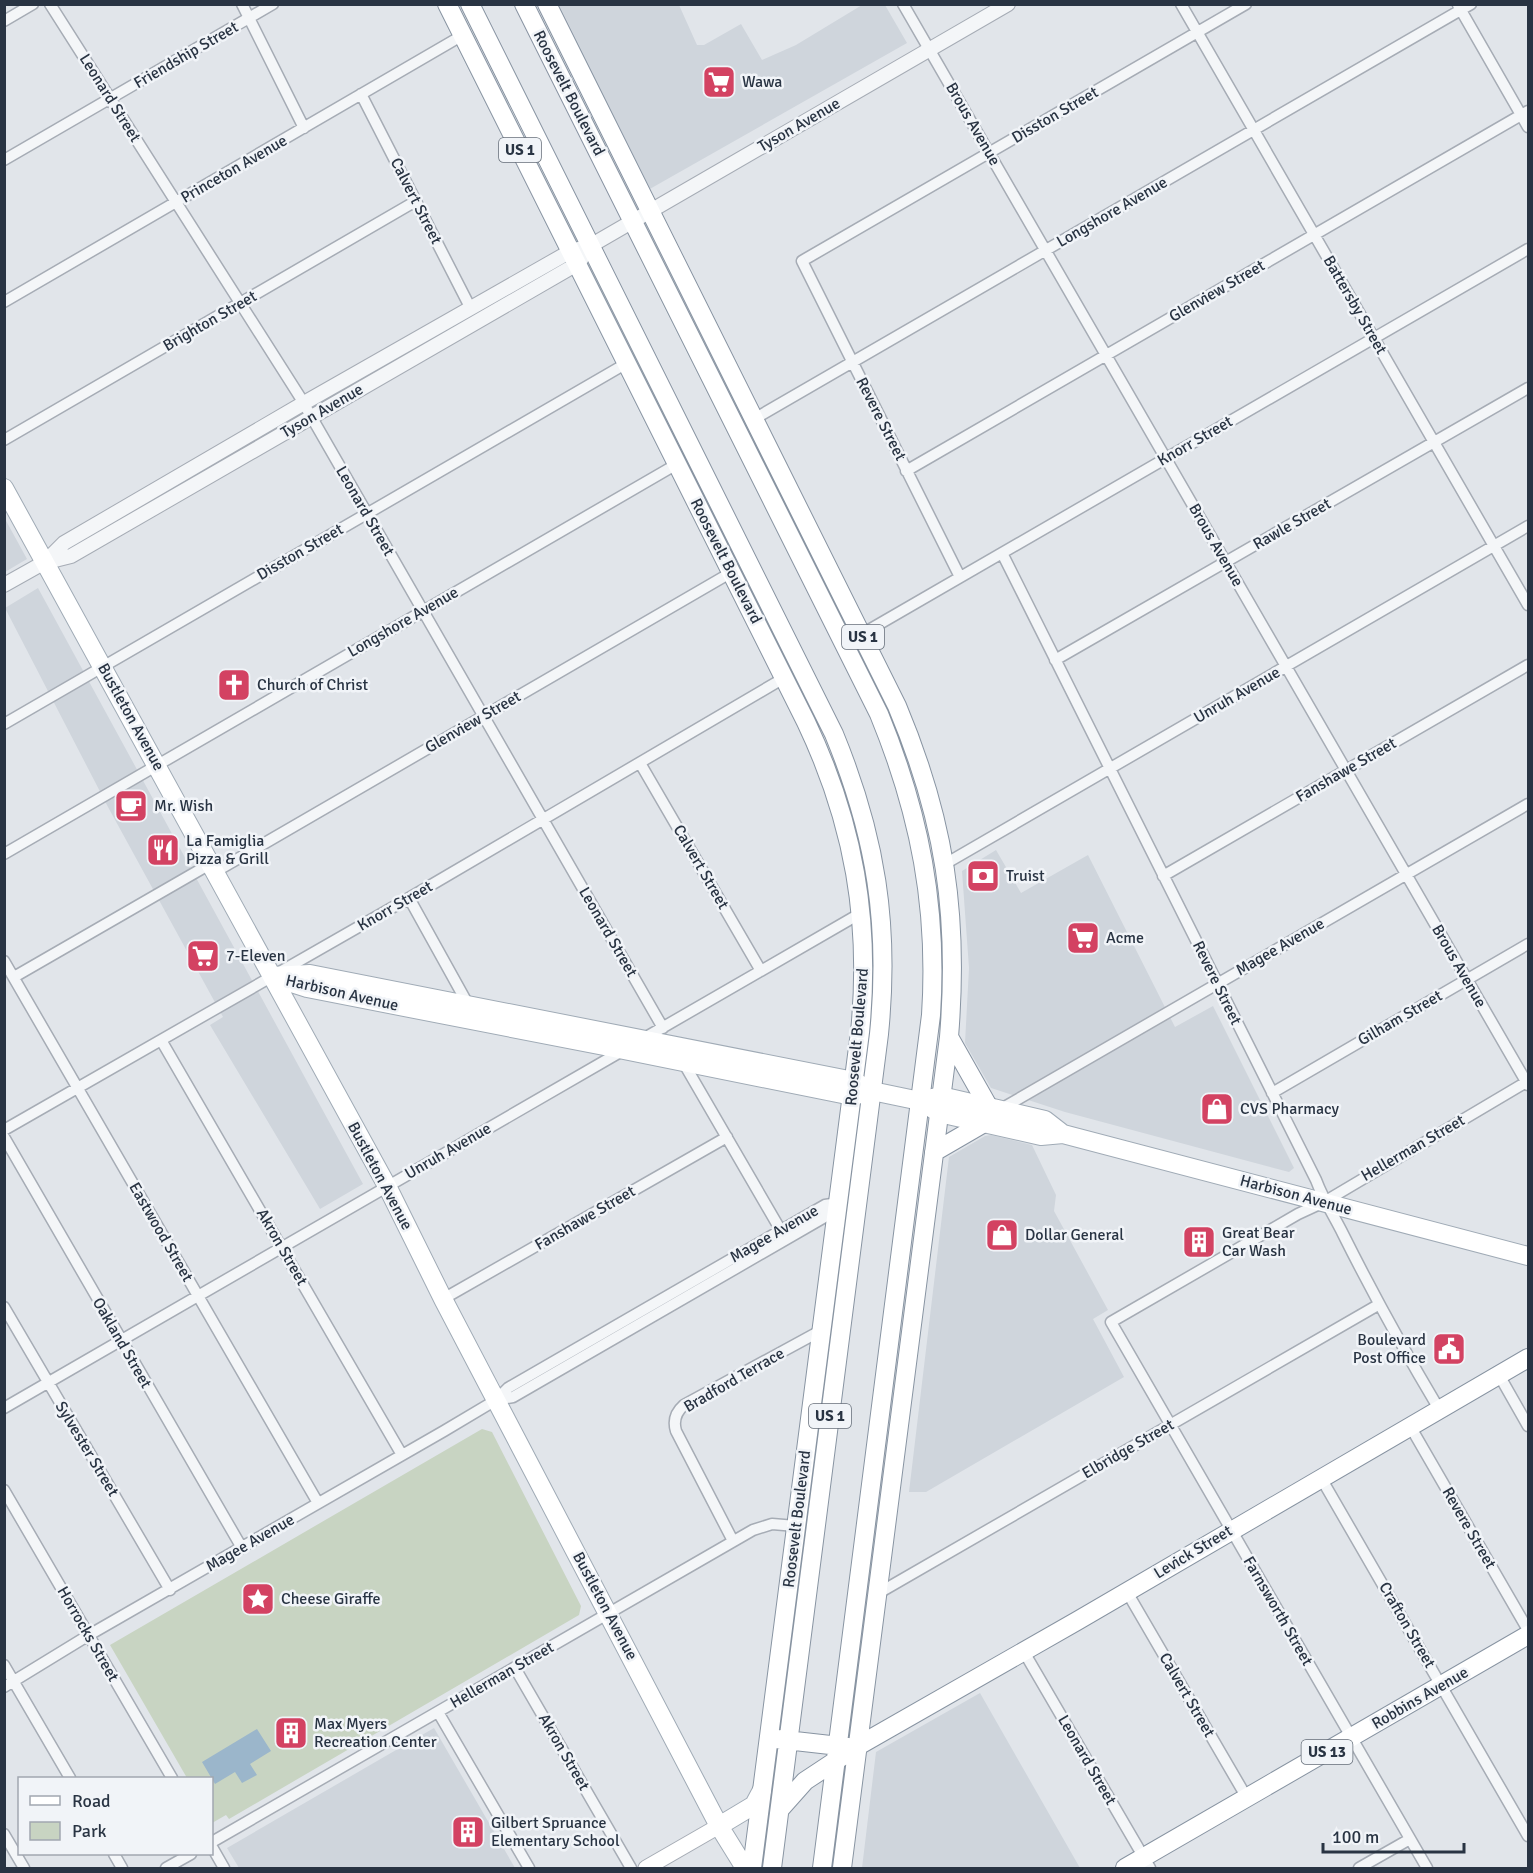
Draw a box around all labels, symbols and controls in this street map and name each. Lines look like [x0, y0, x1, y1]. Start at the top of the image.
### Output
street label: Friendship Street [130, 17, 242, 93]
street label: Roosevelt Boulevard [529, 27, 609, 159]
street label: Leonard Street [75, 50, 145, 146]
supermarket icon: Wawa [701, 64, 737, 100]
place label: Wawa [742, 72, 782, 92]
street label: Brous Avenue [941, 79, 1005, 169]
street label: Disston Street [1008, 82, 1102, 148]
street label: Tyson Avenue [754, 93, 844, 157]
street label: Princeton Avenue [177, 130, 291, 208]
road number: US 1 [499, 138, 541, 162]
street label: Calvert Street [386, 154, 446, 248]
street label: Longshore Avenue [1053, 172, 1171, 252]
street label: Battersby Street [1319, 252, 1392, 358]
street label: Glenview Street [1166, 255, 1269, 326]
street label: Brighton Street [160, 286, 261, 356]
street label: Revere Street [851, 374, 911, 464]
street label: Tyson Avenue [277, 379, 367, 443]
street label: Knorr Street [1154, 411, 1237, 471]
street label: Leonard Street [331, 462, 399, 560]
street label: Rawle Street [1249, 493, 1335, 554]
street label: Roosevelt Boulevard [686, 495, 766, 627]
street label: Brous Avenue [1184, 500, 1248, 590]
street label: Disston Street [253, 519, 347, 585]
street label: Longshore Avenue [344, 582, 462, 662]
road number: US 1 [842, 625, 884, 649]
street label: Bustleton Avenue [93, 660, 169, 774]
street label: Unruh Avenue [1190, 662, 1284, 728]
church icon: Church of Christ [216, 667, 252, 703]
place label: Church of Christ [257, 675, 368, 695]
street label: Glenview Street [422, 686, 525, 757]
street label: Fanshawe Street [1292, 733, 1400, 807]
cafe icon: Mr. Wish [113, 788, 149, 824]
place label: Mr. Wish [154, 796, 213, 816]
street label: Calvert Street [669, 821, 733, 913]
place label: La Famiglia Pizza & Grill [186, 831, 269, 869]
restaurant icon: La Famiglia Pizza & Grill [145, 832, 181, 868]
bank icon: Truist [965, 858, 1001, 894]
place label: Truist [1006, 866, 1045, 886]
street label: Knorr Street [354, 876, 437, 936]
street label: Leonard Street [574, 883, 642, 981]
street label: Magee Avenue [1232, 914, 1328, 980]
supermarket icon: Acme [1065, 920, 1101, 956]
street label: Brous Avenue [1427, 921, 1491, 1011]
place label: Acme [1106, 928, 1144, 948]
supermarket icon: 7-Eleven [185, 938, 221, 974]
street label: Revere Street [1188, 938, 1246, 1029]
place label: 7-Eleven [226, 946, 285, 966]
street label: Roosevelt Boulevard [841, 967, 873, 1107]
street label: Harbison Avenue [284, 970, 400, 1016]
street label: Gilham Street [1354, 986, 1446, 1050]
shop icon: CVS Pharmacy [1199, 1091, 1235, 1127]
place label: CVS Pharmacy [1240, 1099, 1340, 1119]
street label: Hellerman Street [1358, 1110, 1469, 1186]
street label: Bustleton Avenue [343, 1118, 417, 1234]
street label: Unruh Avenue [401, 1118, 495, 1184]
street label: Harbison Avenue [1238, 1170, 1354, 1220]
street label: Eastwood Street [124, 1179, 198, 1286]
street label: Fanshawe Street [531, 1181, 639, 1255]
street label: Magee Avenue [726, 1201, 822, 1267]
street label: Akron Street [252, 1205, 312, 1289]
shop icon: Dollar General [984, 1217, 1020, 1253]
place label: Great Bear Car Wash [1222, 1223, 1295, 1261]
building icon: Great Bear Car Wash [1181, 1224, 1217, 1260]
place label: Dollar General [1025, 1225, 1124, 1245]
street label: Oakland Street [88, 1294, 156, 1392]
place label: Boulevard Post Office [1353, 1330, 1426, 1368]
public building icon: Boulevard Post Office [1431, 1331, 1467, 1367]
street label: Bradford Terrace [680, 1343, 788, 1417]
street label: Sylvester Street [51, 1398, 123, 1500]
road number: US 1 [809, 1404, 851, 1428]
street label: Elbridge Street [1078, 1414, 1178, 1483]
street label: Roosevelt Boulevard [779, 1449, 815, 1589]
street label: Revere Street [1438, 1484, 1501, 1573]
street label: Magee Avenue [202, 1510, 298, 1576]
street label: Levick Street [1150, 1521, 1236, 1583]
street label: Bustleton Avenue [568, 1548, 642, 1664]
street label: Farnsworth Street [1239, 1553, 1318, 1670]
street label: Crafton Street [1374, 1578, 1440, 1672]
place icon: Cheese Giraffe [240, 1581, 276, 1617]
street label: Horrocks Street [53, 1583, 124, 1686]
place label: Cheese Giraffe [281, 1589, 381, 1609]
street label: Hellerman Street [447, 1637, 558, 1713]
street label: Calvert Street [1155, 1649, 1219, 1741]
street label: Robbins Avenue [1368, 1662, 1472, 1734]
street label: Akron Street [534, 1710, 594, 1794]
street label: Leonard Street [1053, 1711, 1121, 1809]
place label: Max Myers Recreation Center [314, 1714, 437, 1752]
building icon: Max Myers Recreation Center [273, 1715, 309, 1751]
road number: US 13 [1302, 1740, 1352, 1764]
legend [18, 1777, 213, 1855]
text: Road [72, 1790, 111, 1812]
place label: Gilbert Spruance Elementary School [491, 1813, 620, 1851]
building icon: Gilbert Spruance Elementary School [450, 1814, 486, 1850]
scale bar [1323, 1816, 1464, 1854]
text: Park [72, 1820, 107, 1842]
text: 100 m [1332, 1826, 1379, 1848]

